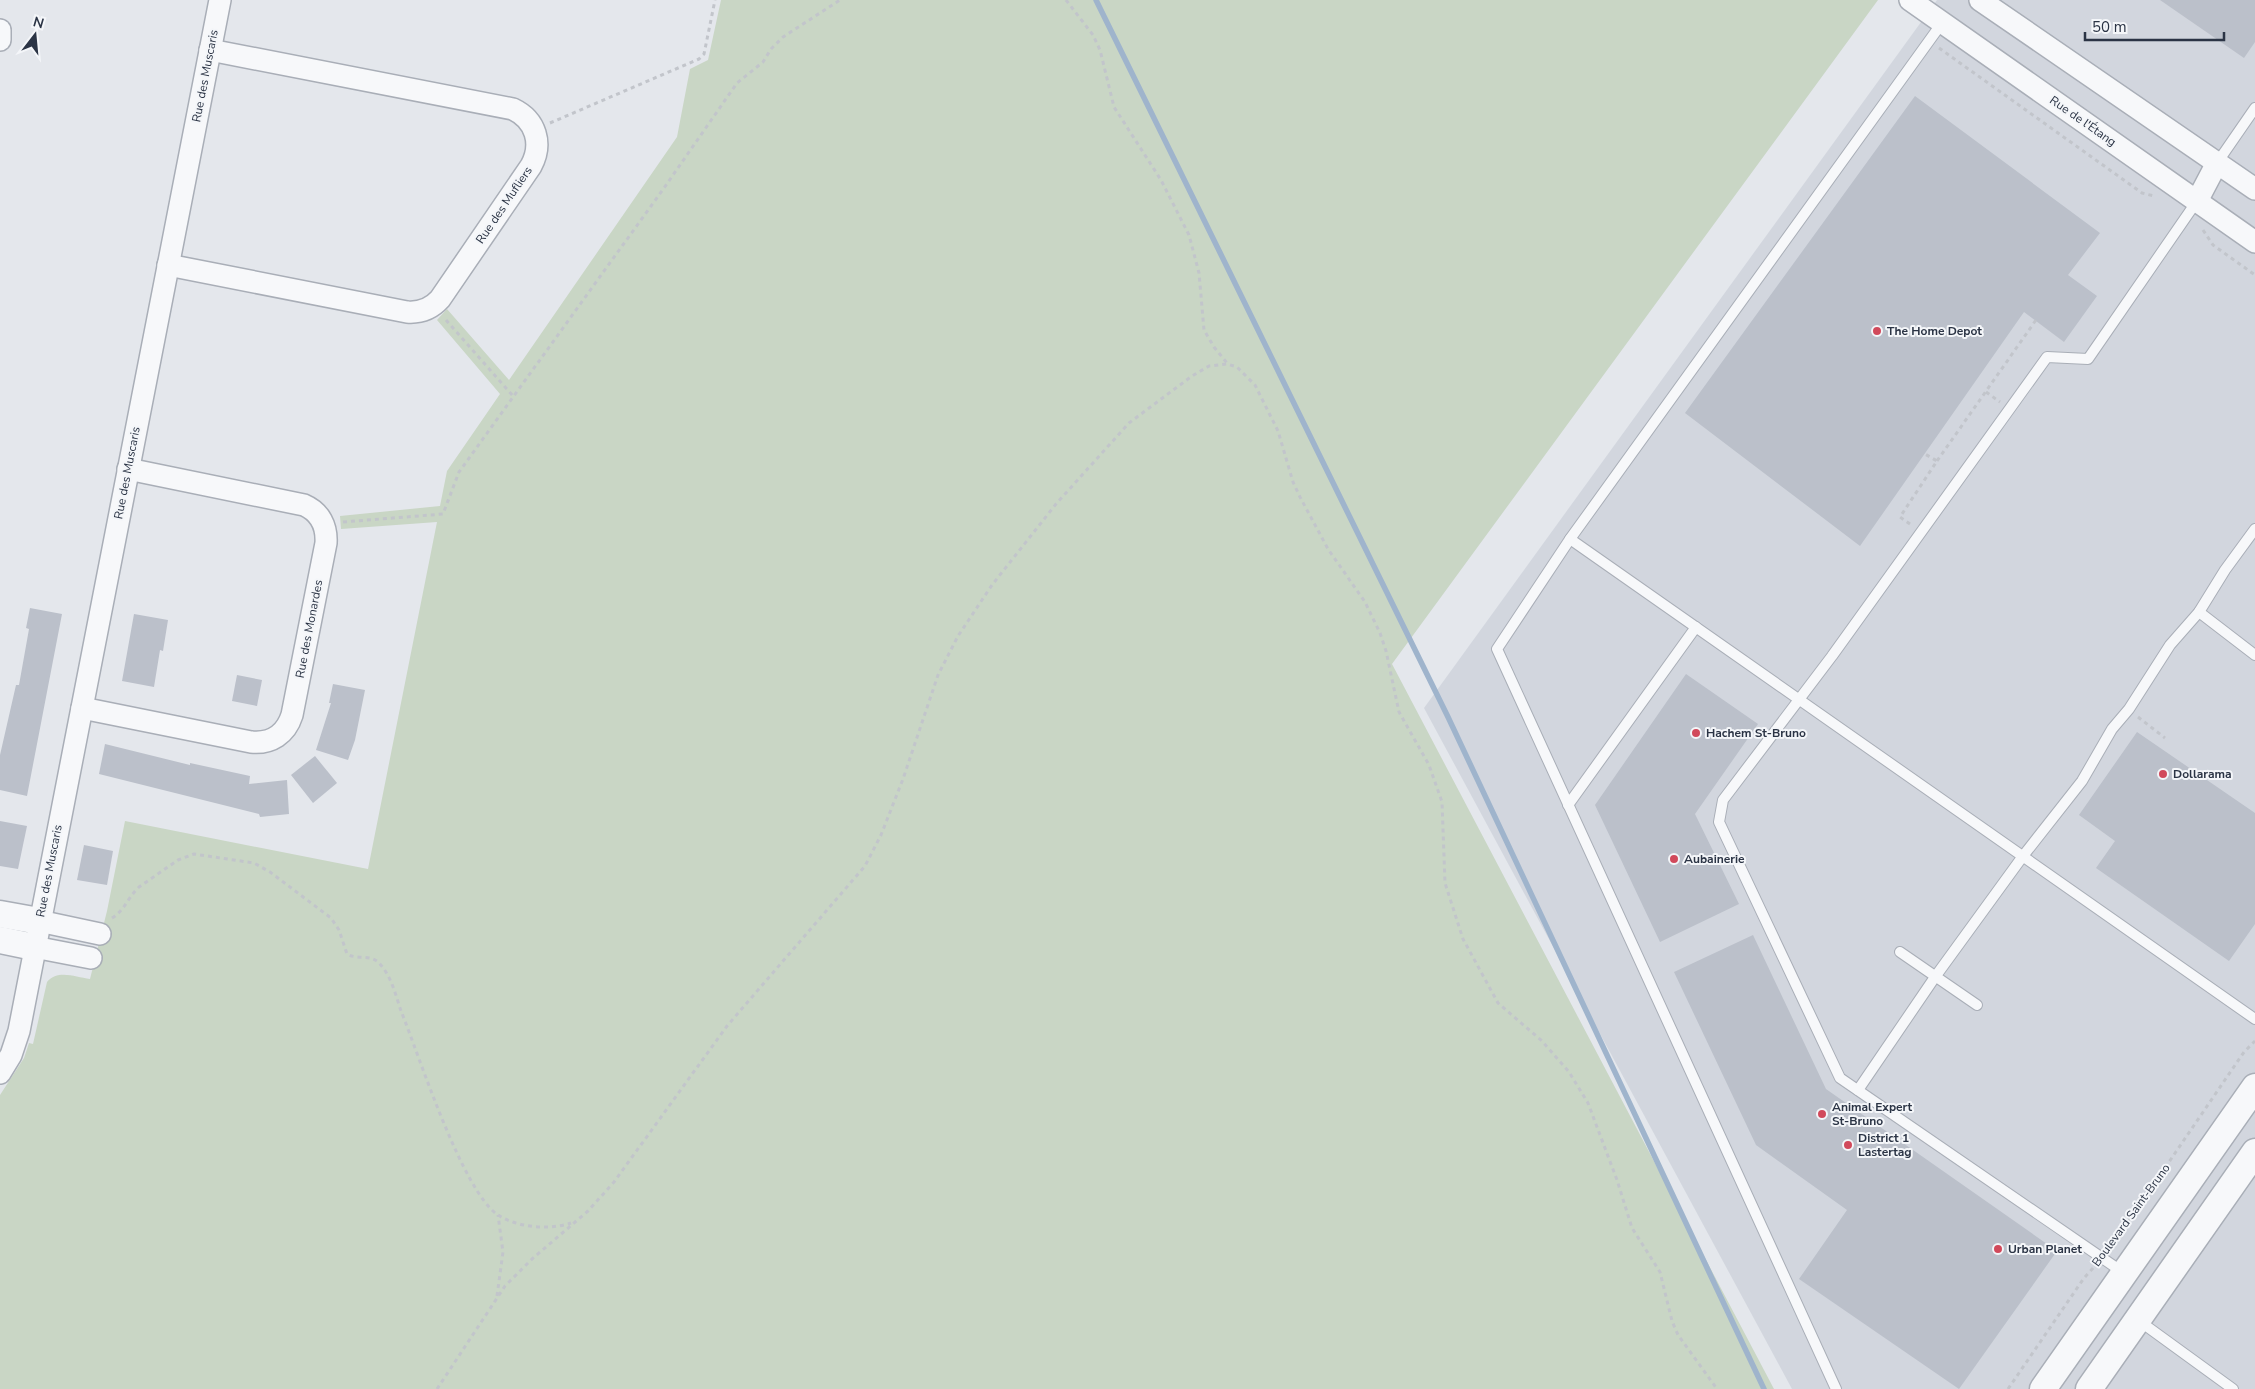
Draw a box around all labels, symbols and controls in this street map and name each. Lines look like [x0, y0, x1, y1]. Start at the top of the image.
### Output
north arrow [10, 10, 60, 60]
scale bar [2085, 10, 2224, 42]
text: N [31, 12, 46, 34]
text: 50 m [2092, 17, 2127, 37]
street label: Rue des Muscaris [188, 28, 222, 124]
street label: Rue de l'Étang [2047, 92, 2119, 150]
street label: Rue des Mufliers [472, 163, 536, 247]
place label: The Home Depot [1887, 323, 1982, 339]
marker: The Home Depot [1871, 325, 1883, 337]
street label: Rue des Muscaris [110, 425, 144, 521]
street label: Rue des Monardes [292, 578, 326, 680]
place label: Hachem St-Bruno [1706, 725, 1806, 741]
marker: Hachem St-Bruno [1690, 727, 1702, 739]
place label: Dollarama [2173, 766, 2232, 782]
marker: Dollarama [2157, 768, 2169, 780]
street label: Rue des Muscaris [32, 823, 66, 919]
place label: Aubainerie [1684, 851, 1745, 867]
marker: Aubainerie [1668, 853, 1680, 865]
place label: Animal Expert St-Bruno [1832, 1099, 1913, 1129]
marker: Animal Expert St-Bruno [1816, 1108, 1828, 1120]
place label: District 1 Lastertag [1858, 1130, 1912, 1160]
marker: District 1 Lastertag [1842, 1139, 1854, 1151]
street label: Boulevard Saint-Bruno [2088, 1160, 2174, 1270]
place label: Urban Planet [2008, 1241, 2082, 1257]
marker: Urban Planet [1992, 1243, 2004, 1255]

